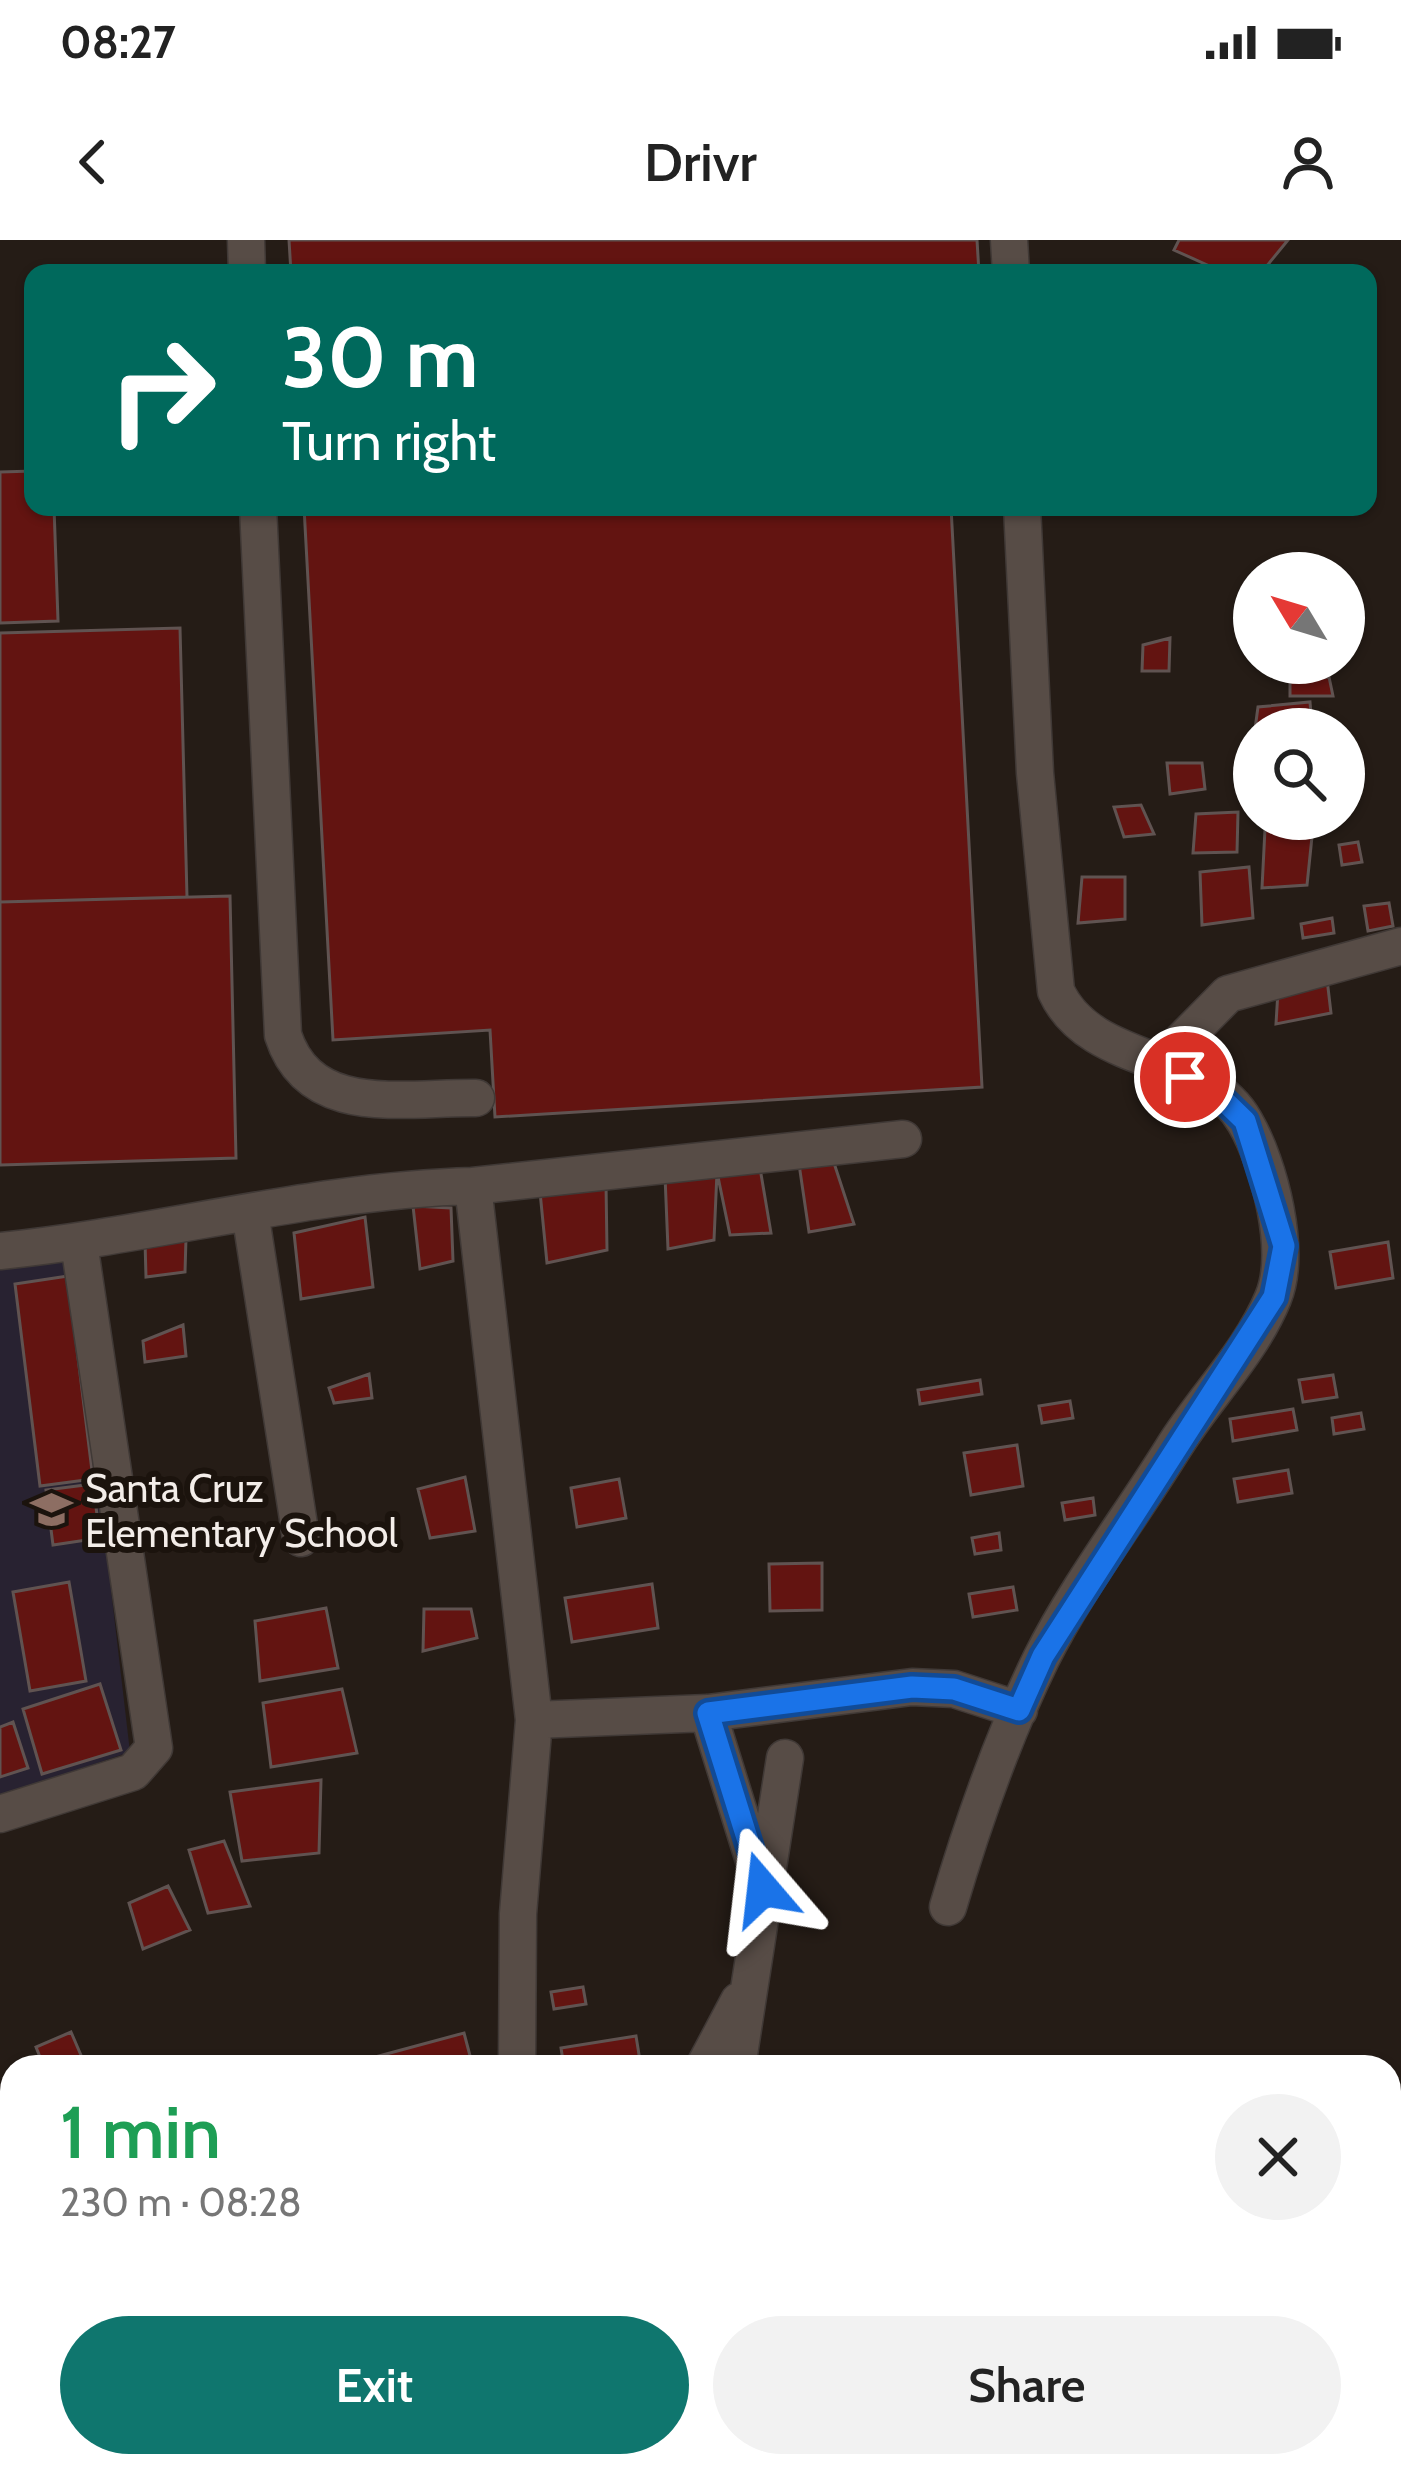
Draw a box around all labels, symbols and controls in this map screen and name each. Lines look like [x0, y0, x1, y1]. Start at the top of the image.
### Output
text: 08:27 [60, 15, 176, 69]
icon: back [60, 129, 126, 195]
text: Drivr [644, 129, 757, 195]
icon: person [1275, 129, 1341, 195]
text: 30 m [282, 306, 478, 408]
icon: right [84, 312, 240, 468]
text: Turn right [282, 408, 496, 474]
north arrow [1233, 552, 1365, 684]
map controls [1233, 552, 1365, 840]
button: search [1233, 708, 1365, 840]
pin [1134, 1026, 1236, 1128]
icon: arrive [1152, 1044, 1218, 1110]
place label: Santa Cruz Elementary School [85, 1464, 398, 1557]
school or university icon: Santa Cruz Elementary School [28, 1487, 74, 1533]
position arrow [700, 1826, 826, 1952]
text: 1 min [60, 2089, 221, 2176]
button: close [1215, 2094, 1341, 2220]
text: 230 m · 08:28 [60, 2178, 302, 2226]
button: Exit [60, 2316, 689, 2454]
button: Share [713, 2316, 1341, 2454]

